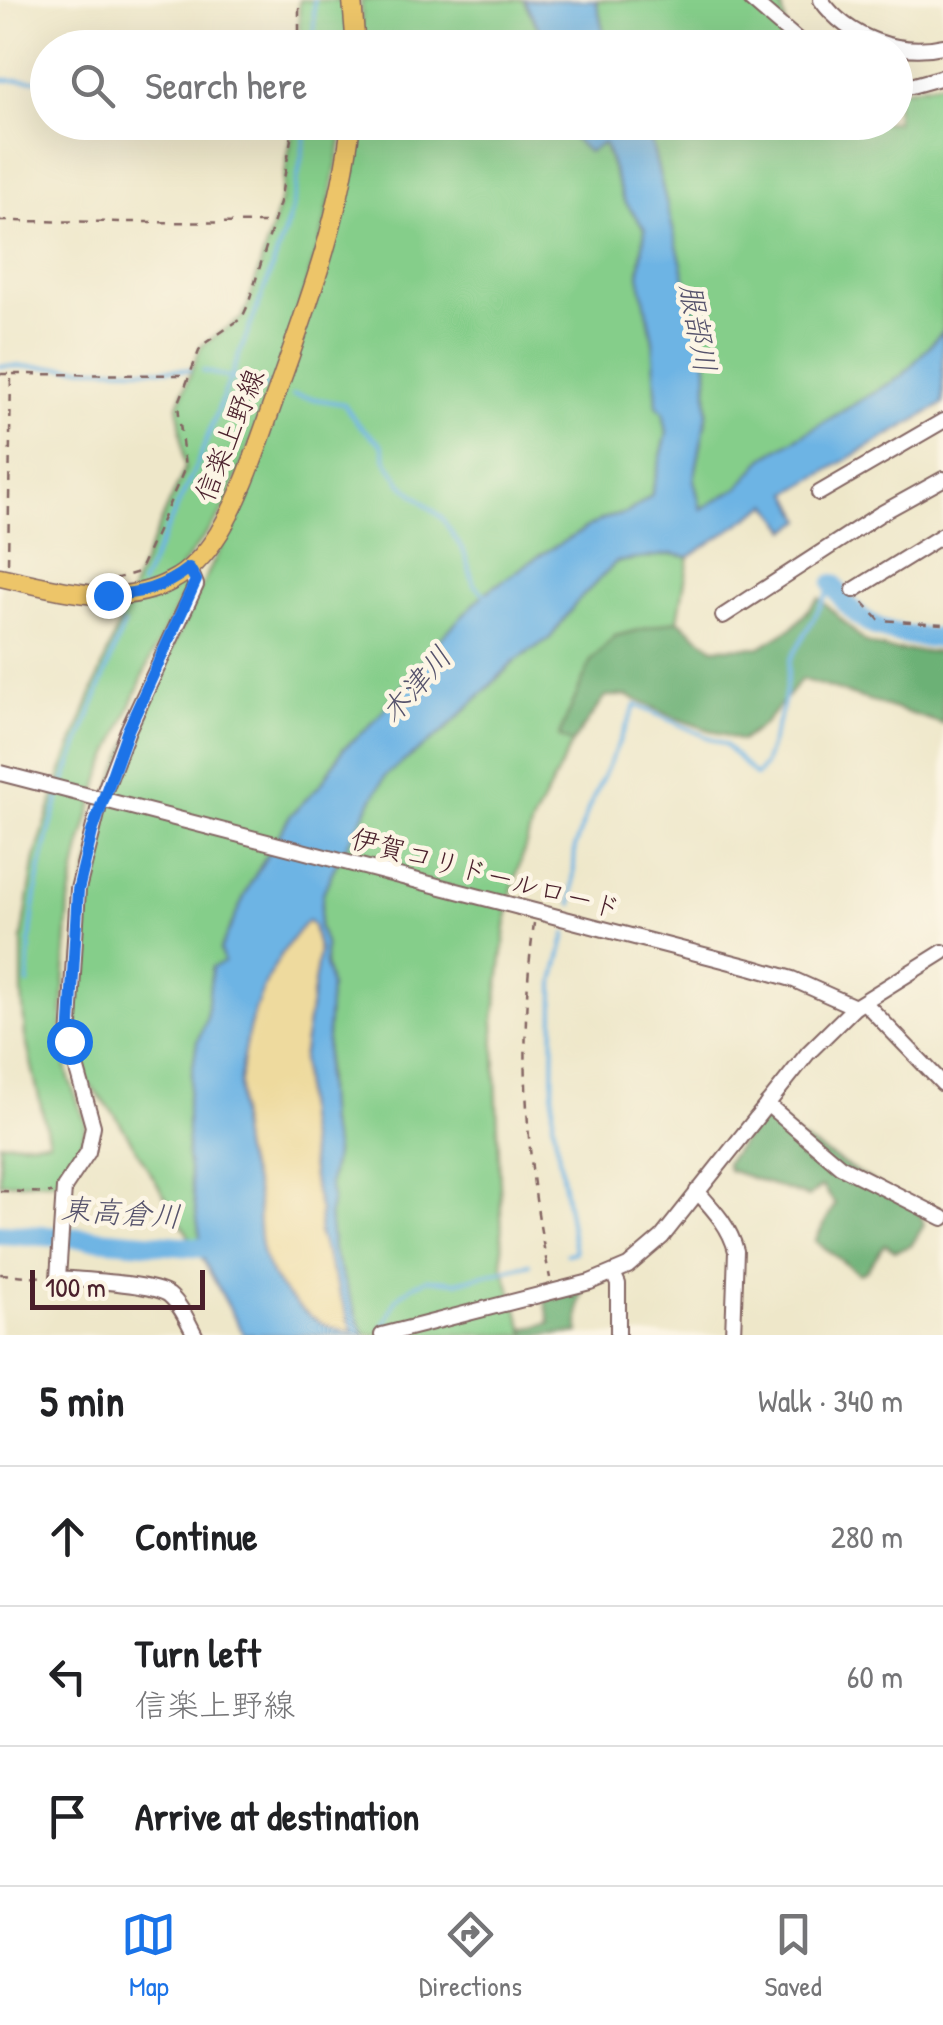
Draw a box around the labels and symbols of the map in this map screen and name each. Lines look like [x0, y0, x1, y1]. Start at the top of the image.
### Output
water label: 服部川 [671, 280, 726, 376]
street label: 信楽上野線 [185, 363, 273, 507]
route end [86, 573, 132, 619]
water label: 木津川 [371, 637, 460, 731]
street label: 伊賀コリドールロード [347, 819, 625, 927]
route start [47, 1019, 93, 1065]
water label: 東高倉川 [60, 1188, 182, 1236]
scale bar [30, 1265, 205, 1310]

